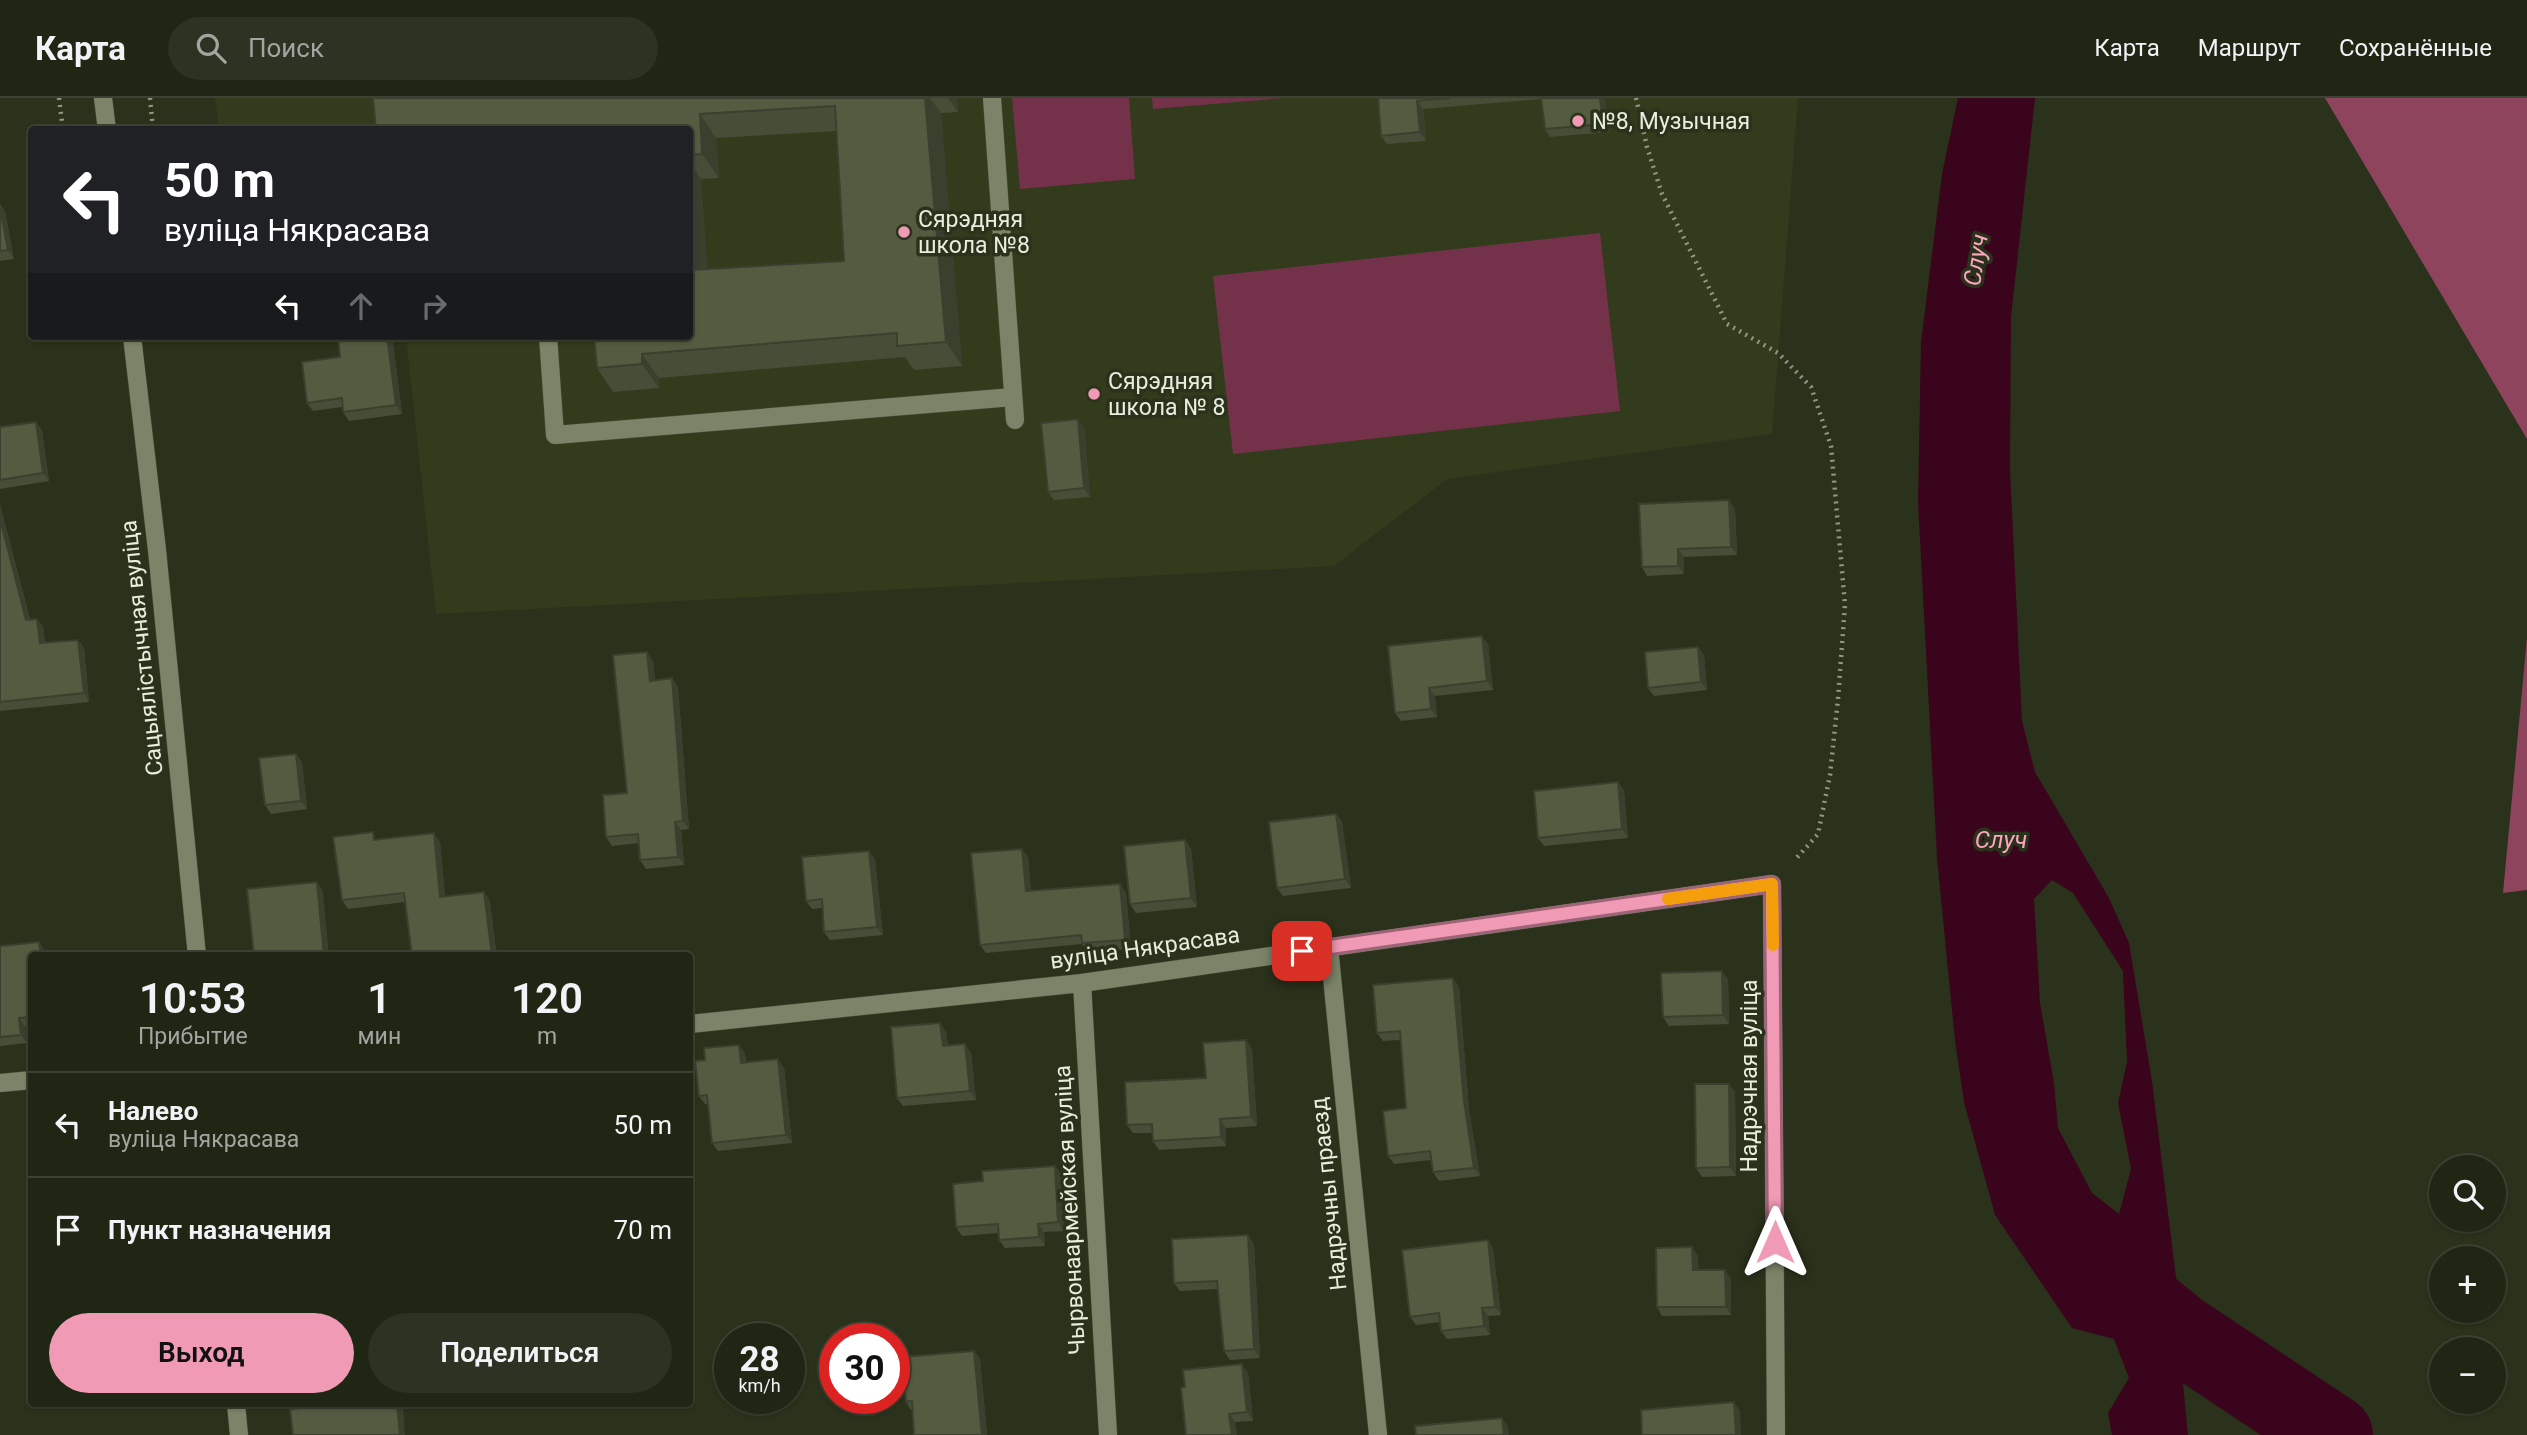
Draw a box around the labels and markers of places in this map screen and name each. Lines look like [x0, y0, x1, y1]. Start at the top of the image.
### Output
place label: №8, Музычная [1592, 108, 1750, 135]
marker: №8, Музычная [1570, 113, 1586, 129]
place label: Сярэдняя школа №8 [918, 206, 1030, 259]
marker: Сярэдняя школа №8 [896, 224, 912, 240]
place label: Сярэдняя школа № 8 [1108, 368, 1226, 421]
marker: Сярэдняя школа № 8 [1086, 386, 1102, 402]
pin [1272, 921, 1332, 981]

